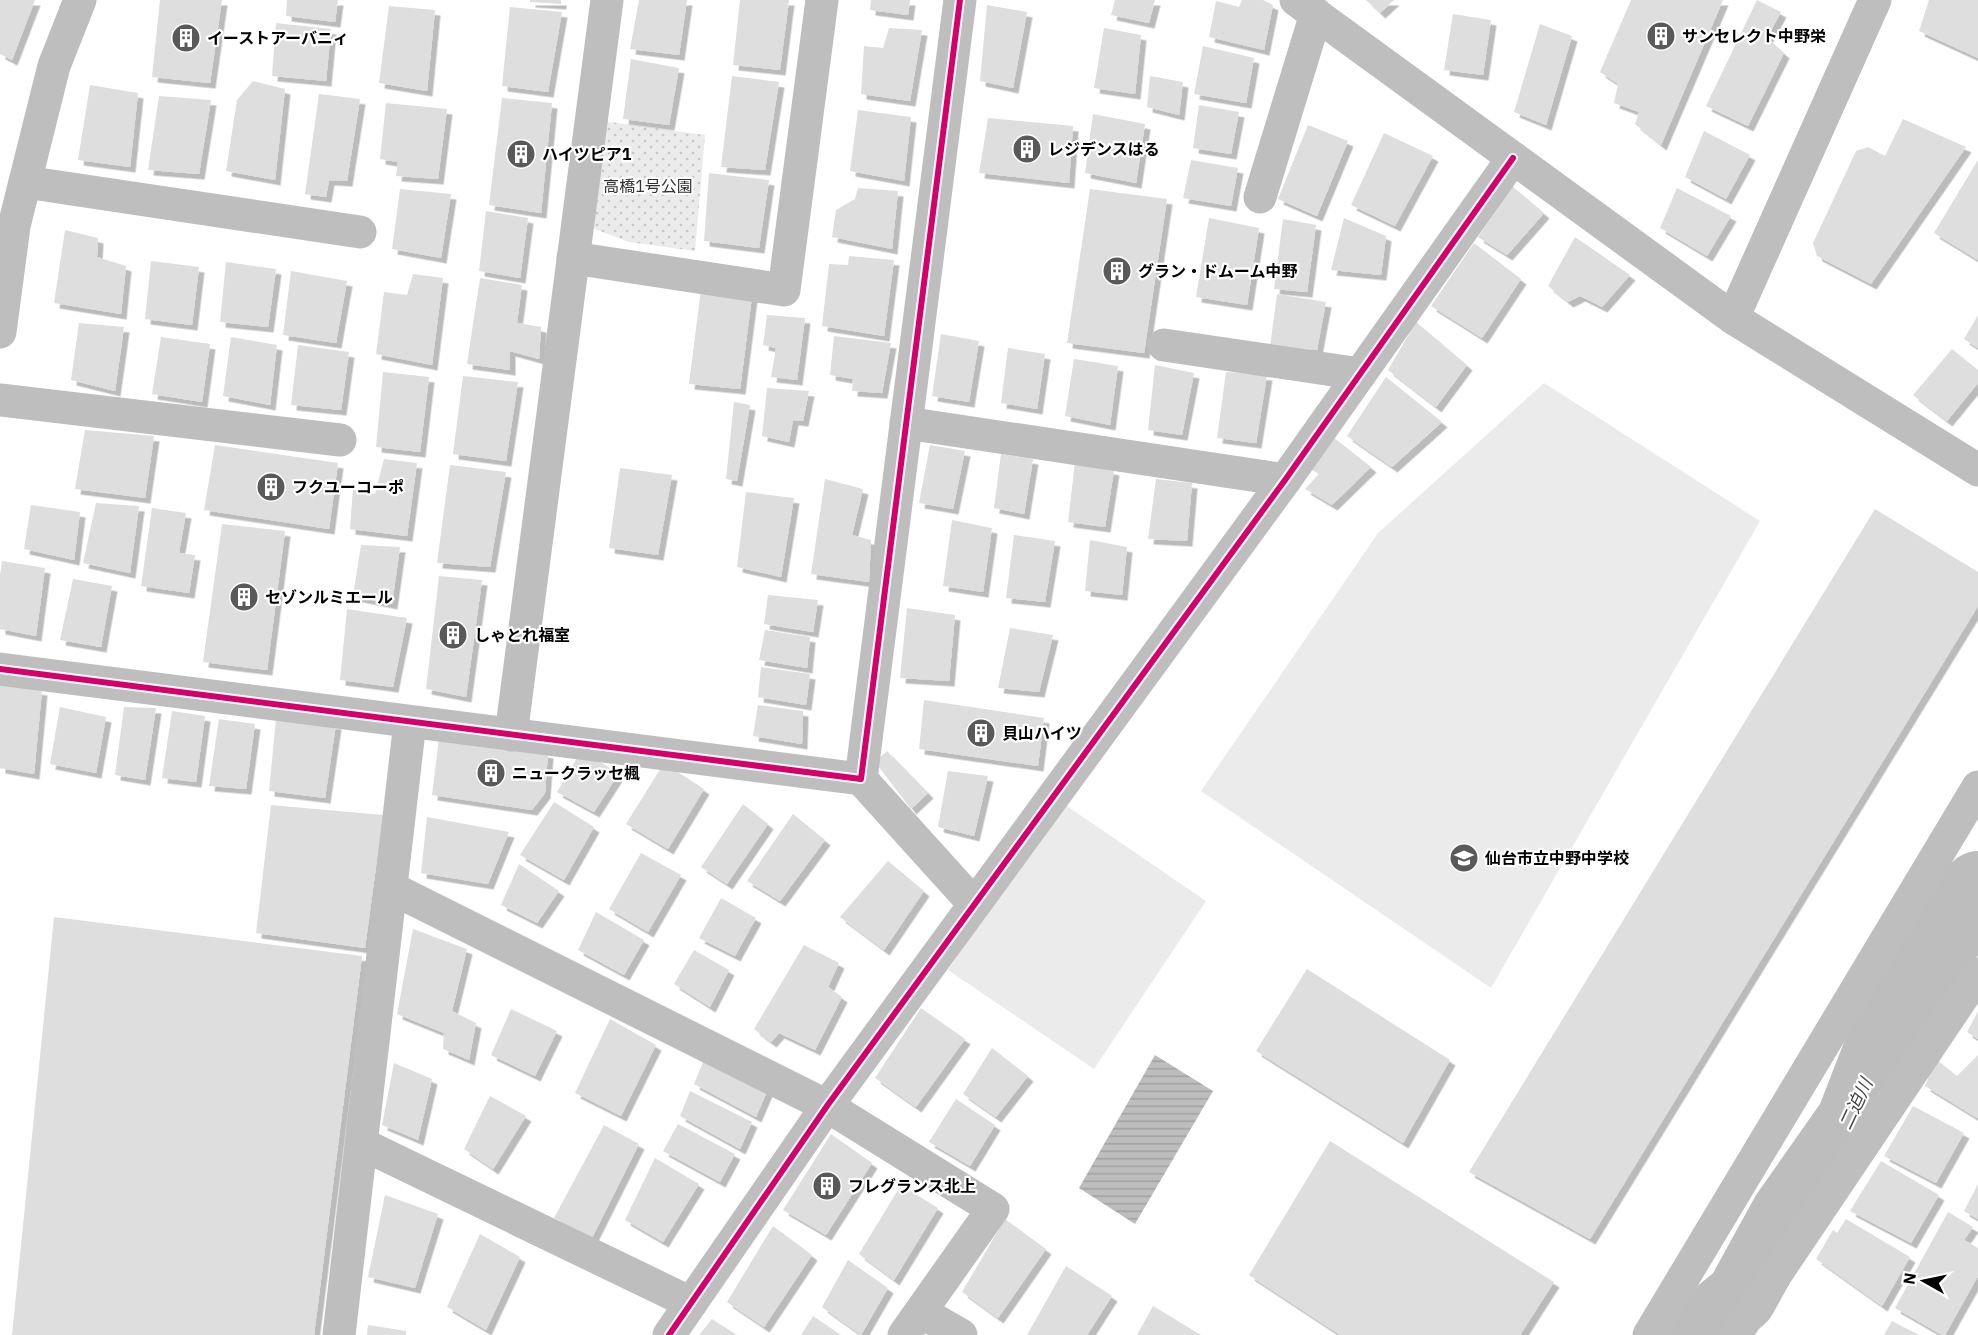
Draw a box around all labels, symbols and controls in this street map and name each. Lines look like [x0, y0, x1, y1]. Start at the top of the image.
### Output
building icon: サンセレクト中野栄 [1645, 20, 1677, 52]
building icon: イーストアーバニィ [170, 22, 202, 54]
place label: サンセレクト中野栄 [1682, 26, 1826, 46]
place label: イーストアーバニィ [207, 28, 349, 48]
building icon: レジデンスはる [1011, 133, 1043, 165]
building icon: ハイツピア1 [505, 138, 537, 170]
place label: レジデンスはる [1048, 139, 1160, 159]
place label: ハイツピア1 [542, 144, 632, 164]
park label: 高橋1号公園 [603, 176, 693, 196]
building icon: グラン・ドムーム中野 [1101, 255, 1133, 287]
place label: グラン・ドムーム中野 [1138, 261, 1298, 281]
building icon: フクユーコーポ [255, 471, 287, 503]
place label: フクユーコーポ [292, 477, 404, 497]
building icon: セゾンルミエール [228, 581, 260, 613]
place label: セゾンルミエール [265, 587, 393, 607]
building icon: しゃとれ福室 [437, 619, 469, 651]
place label: しゃとれ福室 [474, 625, 570, 645]
building icon: 貝山ハイツ [965, 717, 997, 749]
place label: 貝山ハイツ [1002, 723, 1082, 743]
building icon: ニュークラッセ楓 [475, 757, 507, 789]
place label: ニュークラッセ楓 [512, 763, 640, 783]
school or university icon: 仙台市立中野中学校 [1448, 842, 1480, 874]
place label: 仙台市立中野中学校 [1484, 848, 1629, 868]
water label: 二迫川 [1834, 1073, 1878, 1133]
building icon: フレグランス北上 [811, 1170, 843, 1202]
place label: フレグランス北上 [848, 1176, 976, 1196]
north arrow [1894, 1251, 1954, 1311]
text: N [1898, 1271, 1920, 1286]

